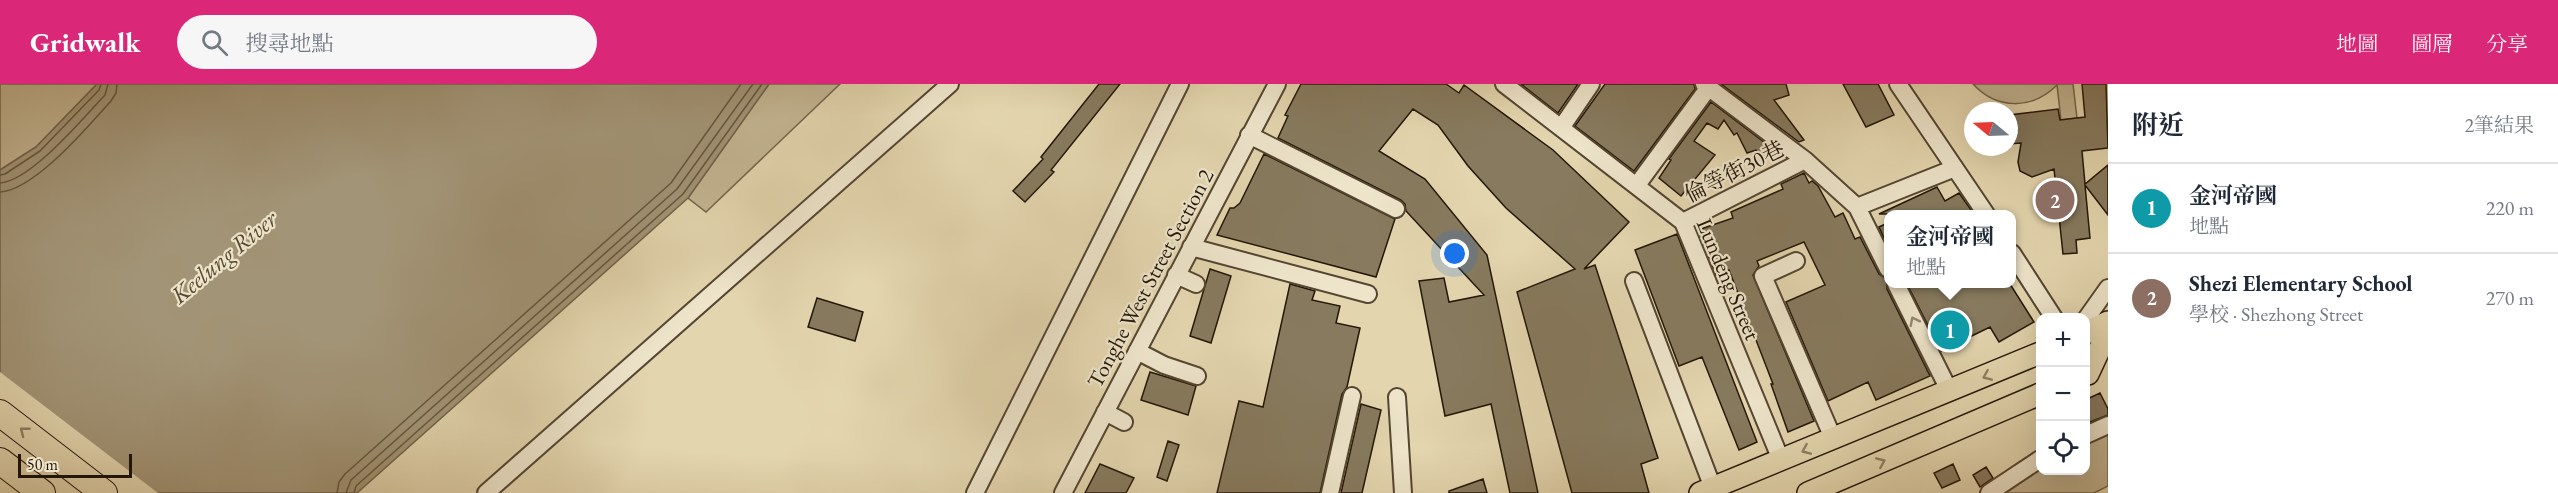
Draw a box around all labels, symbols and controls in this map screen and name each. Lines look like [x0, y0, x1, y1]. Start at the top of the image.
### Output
search box [177, 15, 597, 69]
text: Gridwalk [30, 24, 141, 60]
icon: search [198, 26, 231, 59]
text: 搜尋地點 [246, 29, 334, 58]
text: 地圖 [2336, 30, 2378, 57]
text: 圖層 [2411, 30, 2453, 57]
text: 分享 [2486, 30, 2528, 57]
north arrow [1964, 102, 2018, 156]
text: 附近 [2132, 108, 2184, 142]
text: 2筆結果 [2464, 112, 2534, 138]
street label: 倫等街30巷 [1679, 134, 1789, 209]
street label: Tonghe West Street Section 2 [1080, 163, 1221, 393]
pin: 2 [2036, 178, 2074, 222]
text: 金河帝國 [2189, 181, 2277, 210]
text: 1 [2146, 195, 2157, 221]
text: 220 m [2486, 195, 2534, 221]
water label: Keelung River [163, 202, 285, 311]
popup [1884, 210, 2016, 288]
text: 地點 [2189, 213, 2229, 239]
street label: Lundeng Street [1690, 214, 1767, 345]
text: 金河帝國 [1906, 222, 1994, 251]
your location [1440, 239, 1469, 268]
text: 地點 [1906, 254, 1946, 280]
text: Shezi Elementary School [2189, 269, 2413, 298]
text: 2 [2146, 285, 2157, 311]
text: 270 m [2486, 285, 2534, 311]
text: 學校 · Shezhong Street [2189, 301, 2363, 327]
pin: 1 [1930, 308, 1970, 352]
map controls [2036, 313, 2090, 475]
button: + [2036, 313, 2090, 367]
one-way arrow [1910, 316, 1922, 327]
button: − [2036, 367, 2090, 421]
one-way arrow [1982, 369, 1993, 381]
button: locate [2036, 421, 2090, 475]
one-way arrow [20, 428, 31, 439]
one-way arrow [1802, 443, 1813, 455]
scale bar [18, 451, 132, 478]
text: 50 m [27, 454, 58, 475]
one-way arrow [1875, 457, 1886, 469]

